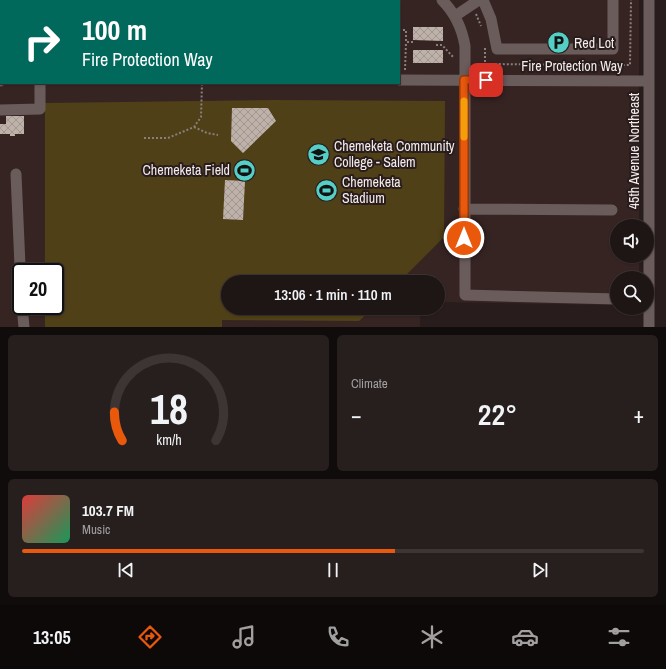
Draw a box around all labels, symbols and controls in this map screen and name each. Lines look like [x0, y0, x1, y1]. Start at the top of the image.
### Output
text: 100 m [82, 11, 147, 49]
icon: right [16, 16, 68, 68]
parking icon: Red Lot [545, 30, 571, 56]
place label: Red Lot [574, 34, 614, 52]
text: Fire Protection Way [82, 47, 213, 72]
street label: Fire Protection Way [521, 57, 623, 75]
pin [469, 63, 503, 97]
icon: arrive [475, 69, 497, 91]
street label: 45th Avenue Northeast [625, 93, 643, 209]
place label: Chemeketa Community College - Salem [334, 137, 455, 171]
school or university icon: Chemeketa Community College - Salem [306, 141, 332, 167]
sports icon: Chemeketa Field [232, 157, 258, 183]
place label: Chemeketa Field [143, 161, 230, 179]
place label: Chemeketa Stadium [342, 173, 401, 207]
sports icon: Chemeketa Stadium [314, 177, 340, 203]
position arrow [443, 217, 485, 259]
map controls [610, 219, 654, 315]
button: sound [610, 219, 654, 263]
speed limit sign: 20 [12, 263, 64, 315]
button: search [610, 271, 654, 315]
text: 13:06 · 1 min · 110 m [274, 284, 392, 305]
text: Climate [351, 375, 388, 392]
text: 18 [150, 381, 187, 437]
text: 22° [478, 394, 517, 434]
text: − [351, 400, 362, 430]
text: + [633, 400, 644, 430]
text: km/h [156, 430, 181, 449]
text: 103.7 FM [82, 500, 134, 521]
text: Music [82, 521, 110, 538]
icon: previous [115, 559, 137, 581]
icon: pause [322, 559, 344, 581]
icon: next [529, 559, 551, 581]
icon: directions [136, 623, 164, 651]
icon: music [230, 623, 258, 651]
icon: phone [324, 623, 352, 651]
icon: climate [418, 623, 446, 651]
icon: car [511, 623, 539, 651]
icon: filters [605, 623, 633, 651]
text: 13:05 [33, 625, 71, 650]

